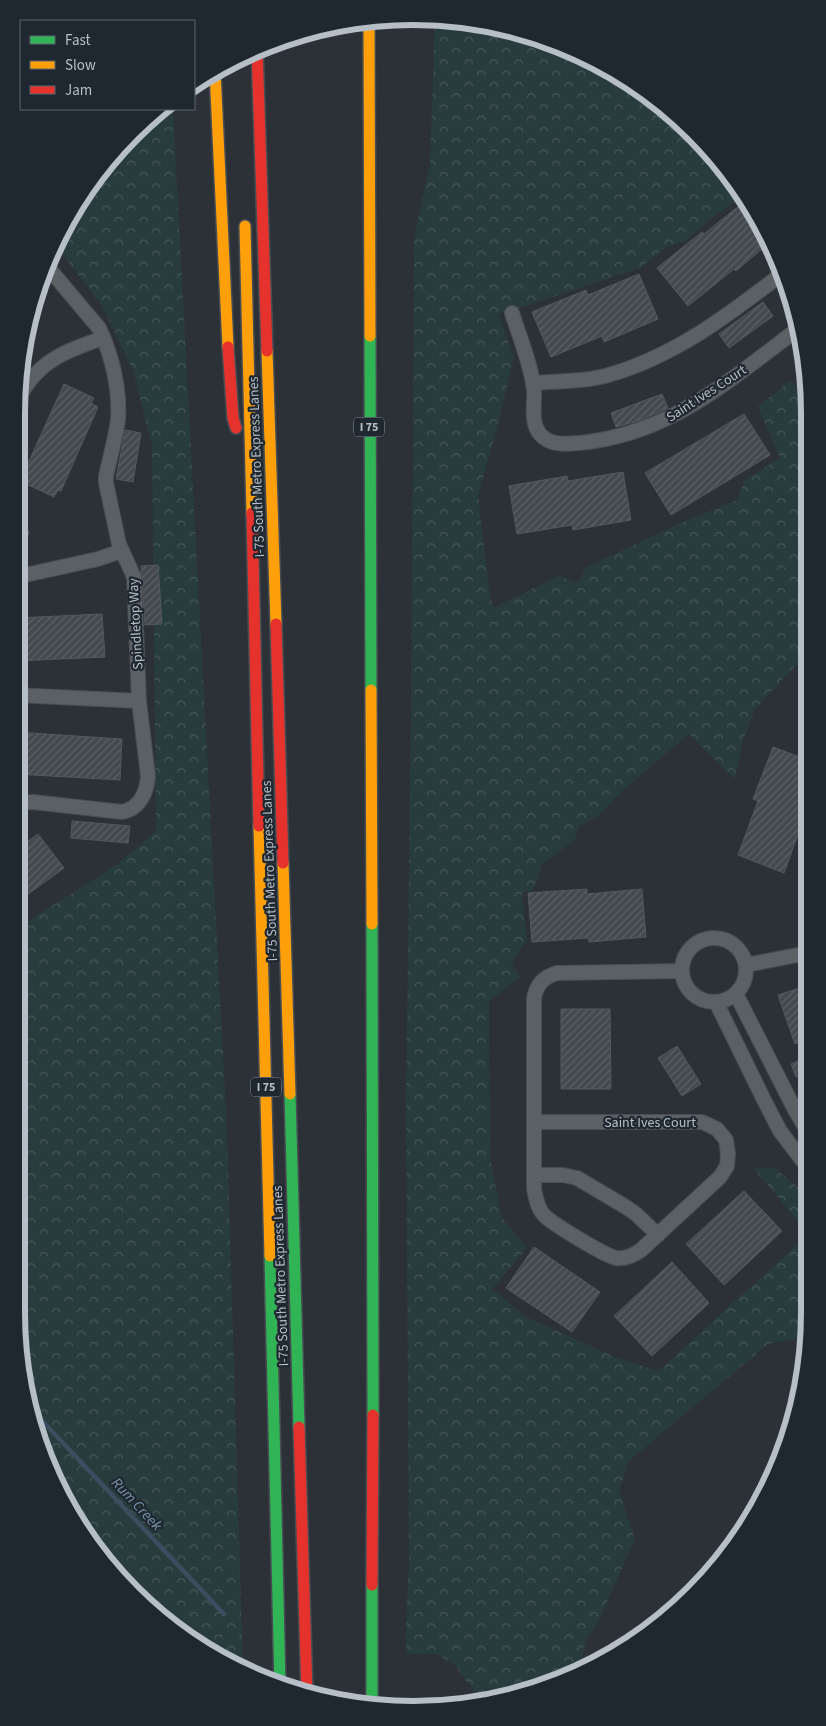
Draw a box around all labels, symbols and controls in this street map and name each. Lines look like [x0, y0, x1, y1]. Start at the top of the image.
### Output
legend [20, 20, 195, 110]
text: Fast [65, 30, 91, 51]
text: Slow [65, 55, 96, 76]
text: Jam [65, 80, 92, 101]
street label: Saint Ives Court [663, 360, 751, 427]
street label: I-75 South Metro Express Lanes [244, 376, 270, 558]
road number: I 75 [354, 418, 384, 437]
street label: Spindletop Way [124, 577, 148, 670]
street label: I-75 South Metro Express Lanes [257, 780, 283, 962]
road number: I 75 [251, 1078, 281, 1096]
street label: Saint Ives Court [604, 1113, 696, 1133]
street label: I-75 South Metro Express Lanes [268, 1185, 294, 1367]
water label: Rum Creek [106, 1473, 167, 1536]

